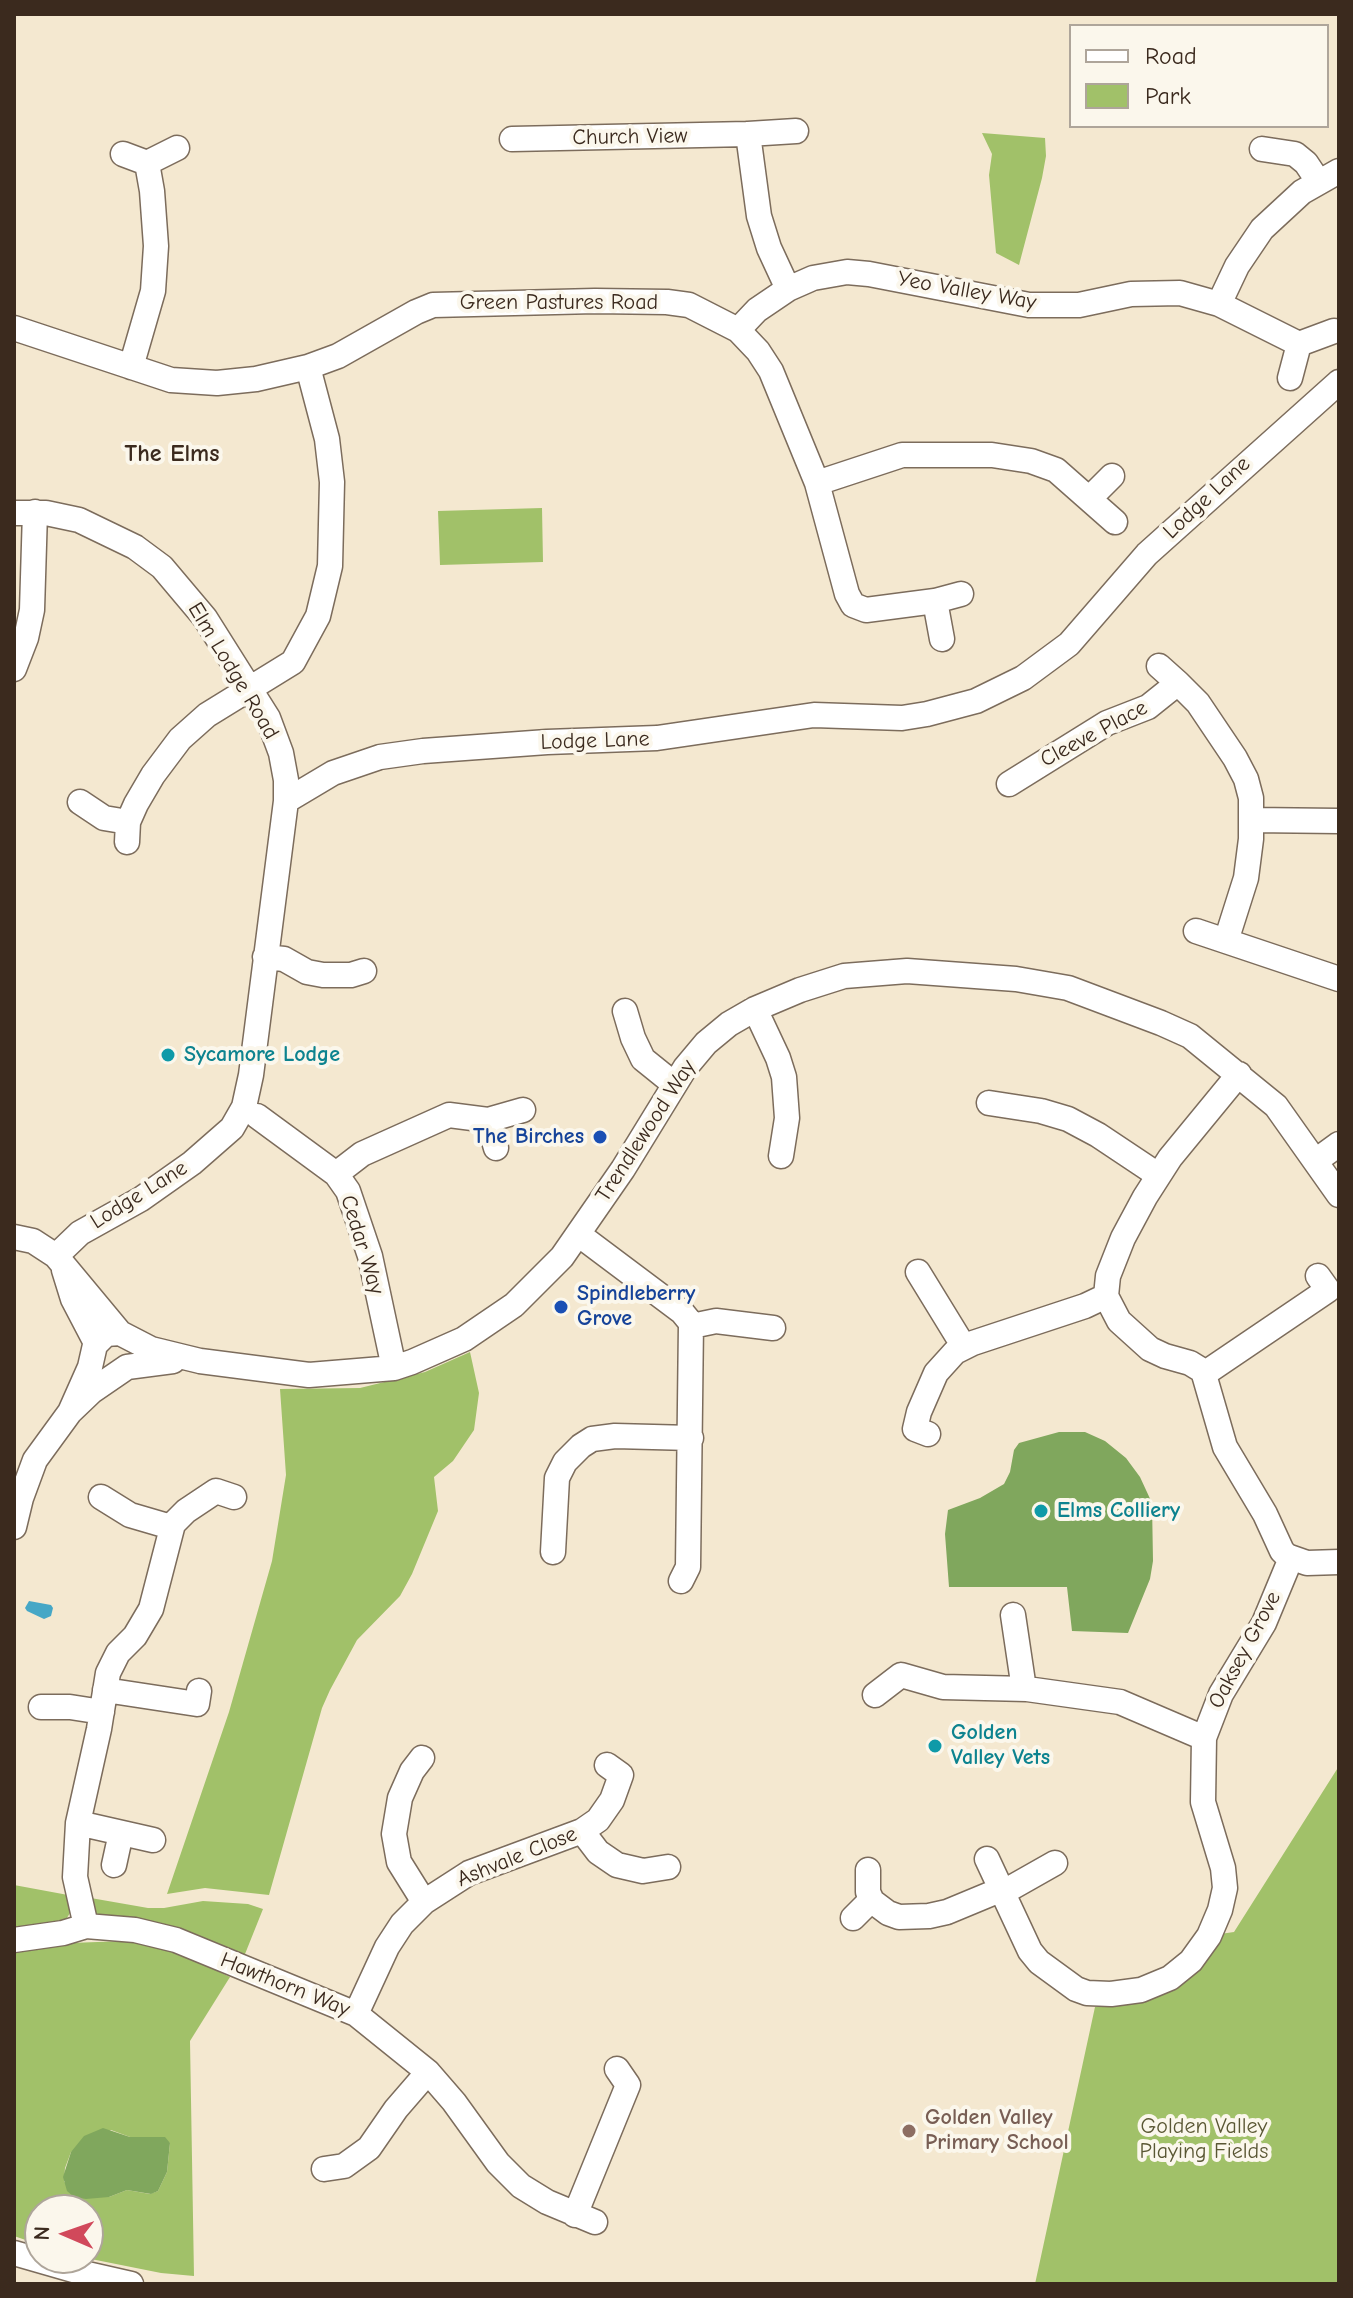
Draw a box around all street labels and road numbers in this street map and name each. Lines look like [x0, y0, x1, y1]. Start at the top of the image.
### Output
street label: Church View [572, 123, 688, 151]
street label: Yeo Valley Way [896, 266, 1038, 316]
street label: Green Pastures Road [460, 290, 658, 316]
street label: Lodge Lane [1158, 451, 1256, 545]
street label: Elm Lodge Road [182, 598, 284, 744]
street label: Cleeve Place [1036, 695, 1152, 773]
street label: Lodge Lane [540, 726, 650, 756]
street label: Trendlewood Way [590, 1055, 702, 1207]
street label: Lodge Lane [86, 1155, 192, 1235]
street label: Cedar Way [334, 1192, 390, 1298]
street label: Oaksey Grove [1203, 1587, 1287, 1713]
street label: Ashvale Close [453, 1821, 581, 1893]
street label: Hawthorn Way [216, 1947, 354, 2023]

